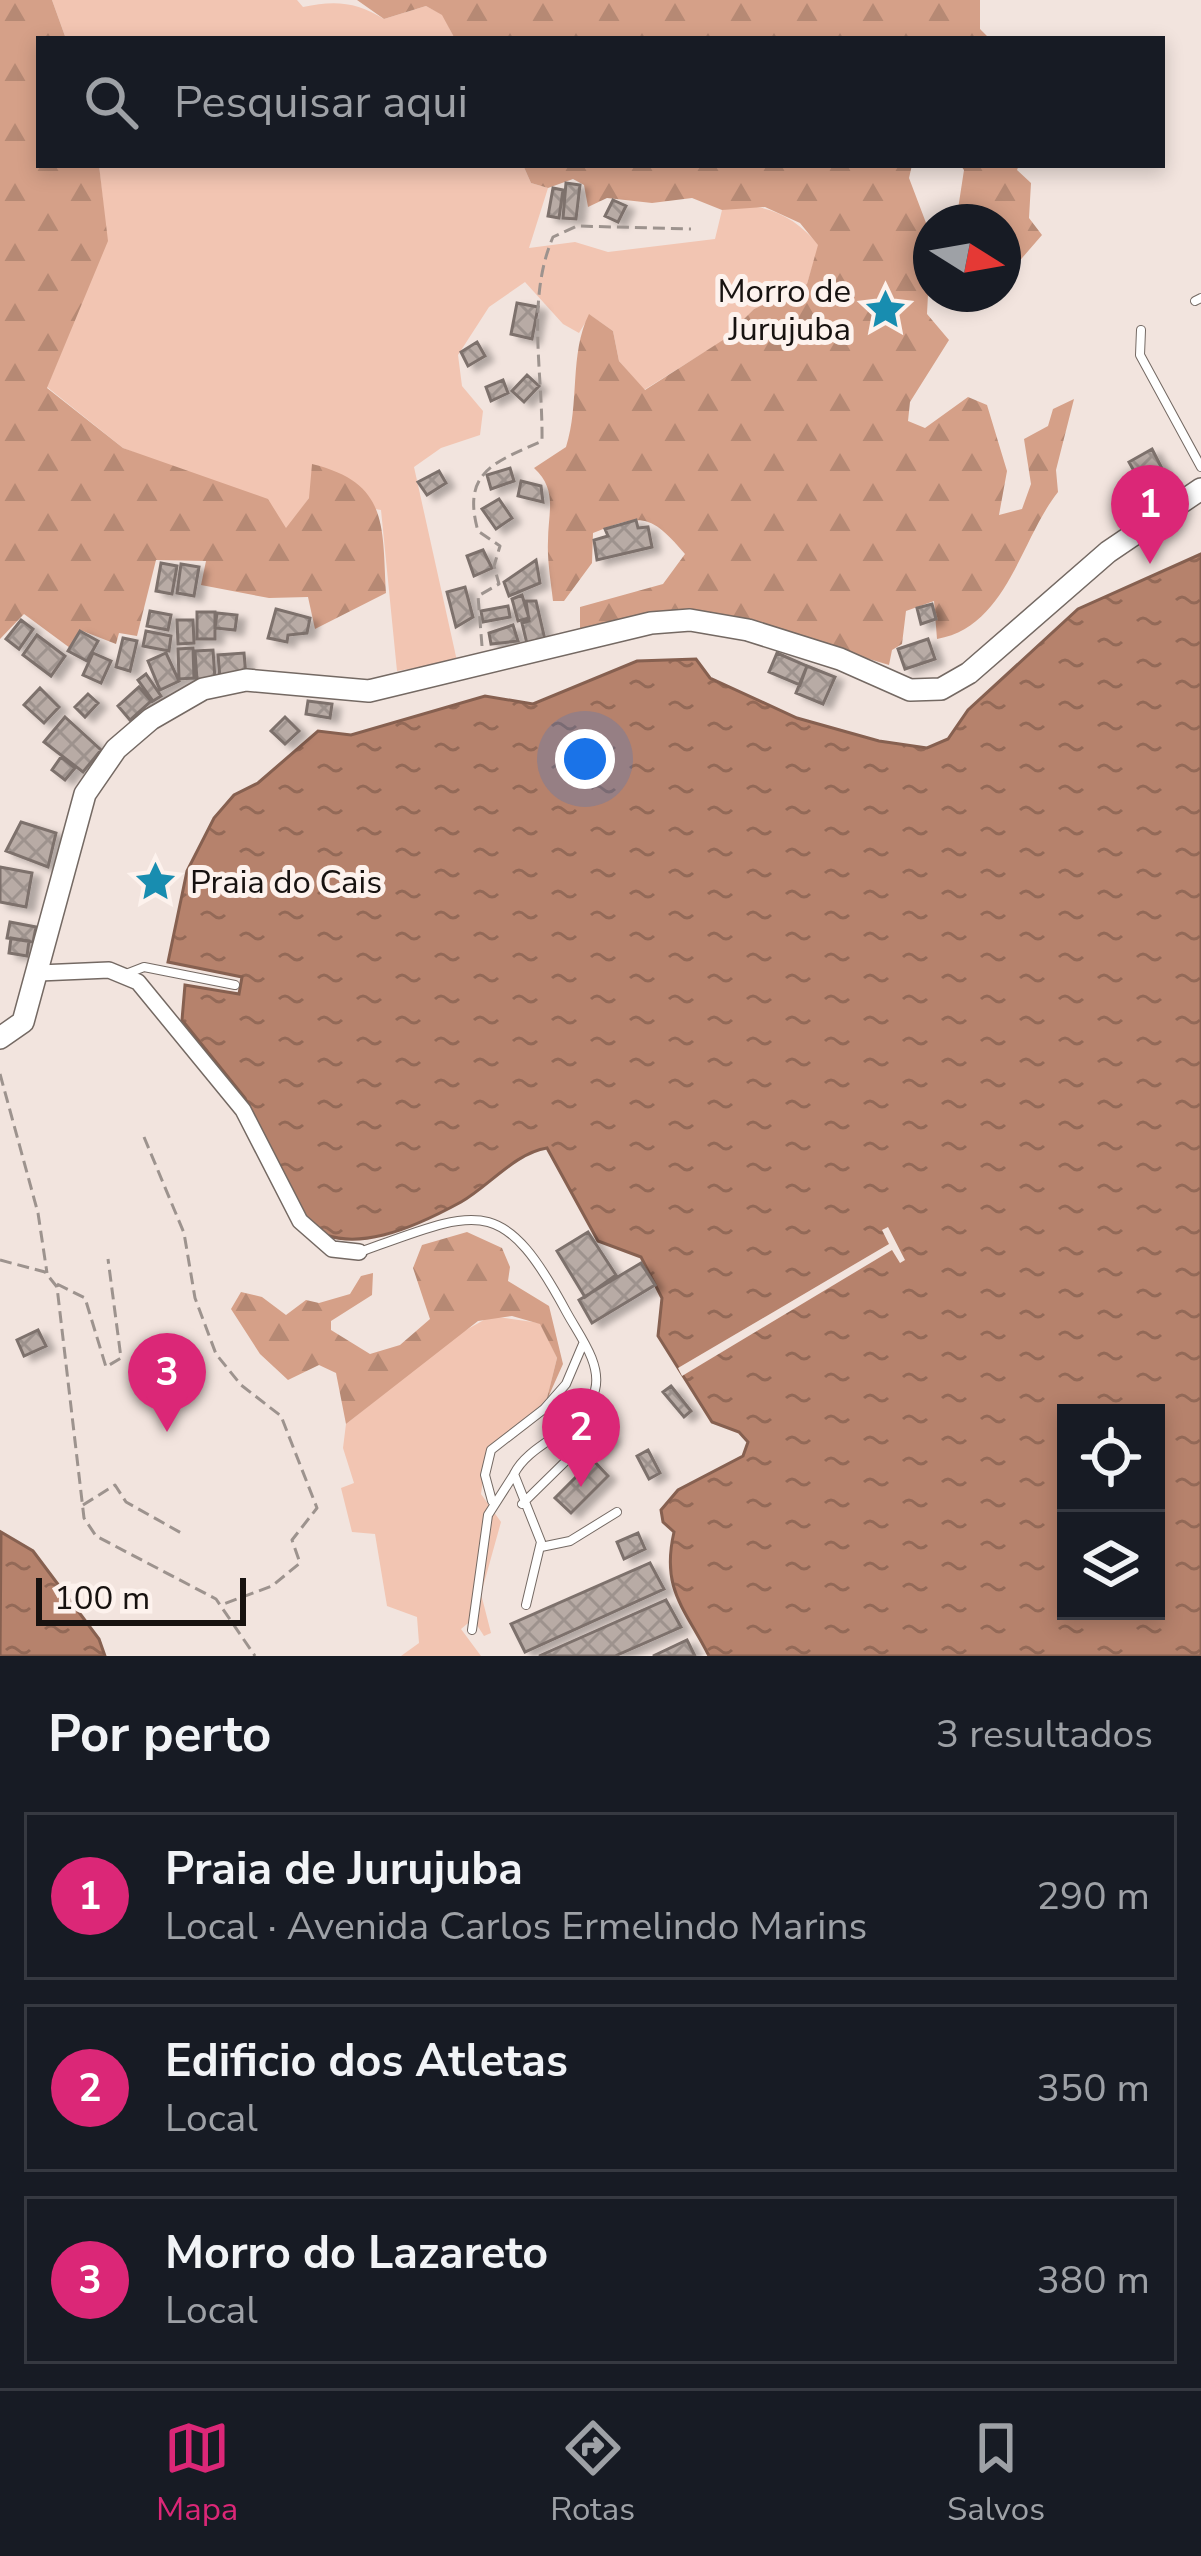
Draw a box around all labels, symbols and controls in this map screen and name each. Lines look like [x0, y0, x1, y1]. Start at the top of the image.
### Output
search box [36, 36, 1165, 168]
icon: search [78, 69, 144, 135]
text: Pesquisar aqui [174, 72, 468, 133]
north arrow [913, 204, 1021, 312]
place label: Morro de Jurujuba [717, 269, 851, 352]
place icon: Morro de Jurujuba [862, 287, 908, 333]
pin: 1 [1111, 465, 1189, 564]
your location [555, 729, 615, 789]
place icon: Praia do Cais [133, 859, 179, 905]
place label: Praia do Cais [190, 860, 382, 905]
pin: 3 [128, 1333, 206, 1432]
pin: 2 [542, 1388, 620, 1487]
map controls [1057, 1404, 1165, 1620]
button: locate [1057, 1404, 1165, 1512]
button: layers [1057, 1512, 1165, 1620]
scale bar [36, 1572, 246, 1625]
text: 100 m [54, 1576, 150, 1621]
text: Por perto [48, 1699, 271, 1769]
text: 3 resultados [936, 1708, 1153, 1761]
text: Praia de Jurujuba [165, 1839, 523, 1900]
text: 1 [78, 1870, 102, 1923]
text: 290 m [1036, 1870, 1150, 1923]
text: Local · Avenida Carlos Ermelindo Marins [165, 1900, 867, 1953]
text: Edificio dos Atletas [165, 2031, 568, 2092]
text: 2 [78, 2062, 102, 2115]
text: 350 m [1036, 2062, 1150, 2115]
text: Local [165, 2092, 258, 2145]
text: Morro do Lazareto [165, 2223, 548, 2284]
text: 3 [78, 2254, 102, 2307]
text: 380 m [1036, 2254, 1150, 2307]
text: Local [165, 2284, 258, 2337]
tab: Mapa [156, 2415, 238, 2532]
tab: Rotas [550, 2415, 635, 2532]
tab: Salvos [947, 2415, 1045, 2532]

